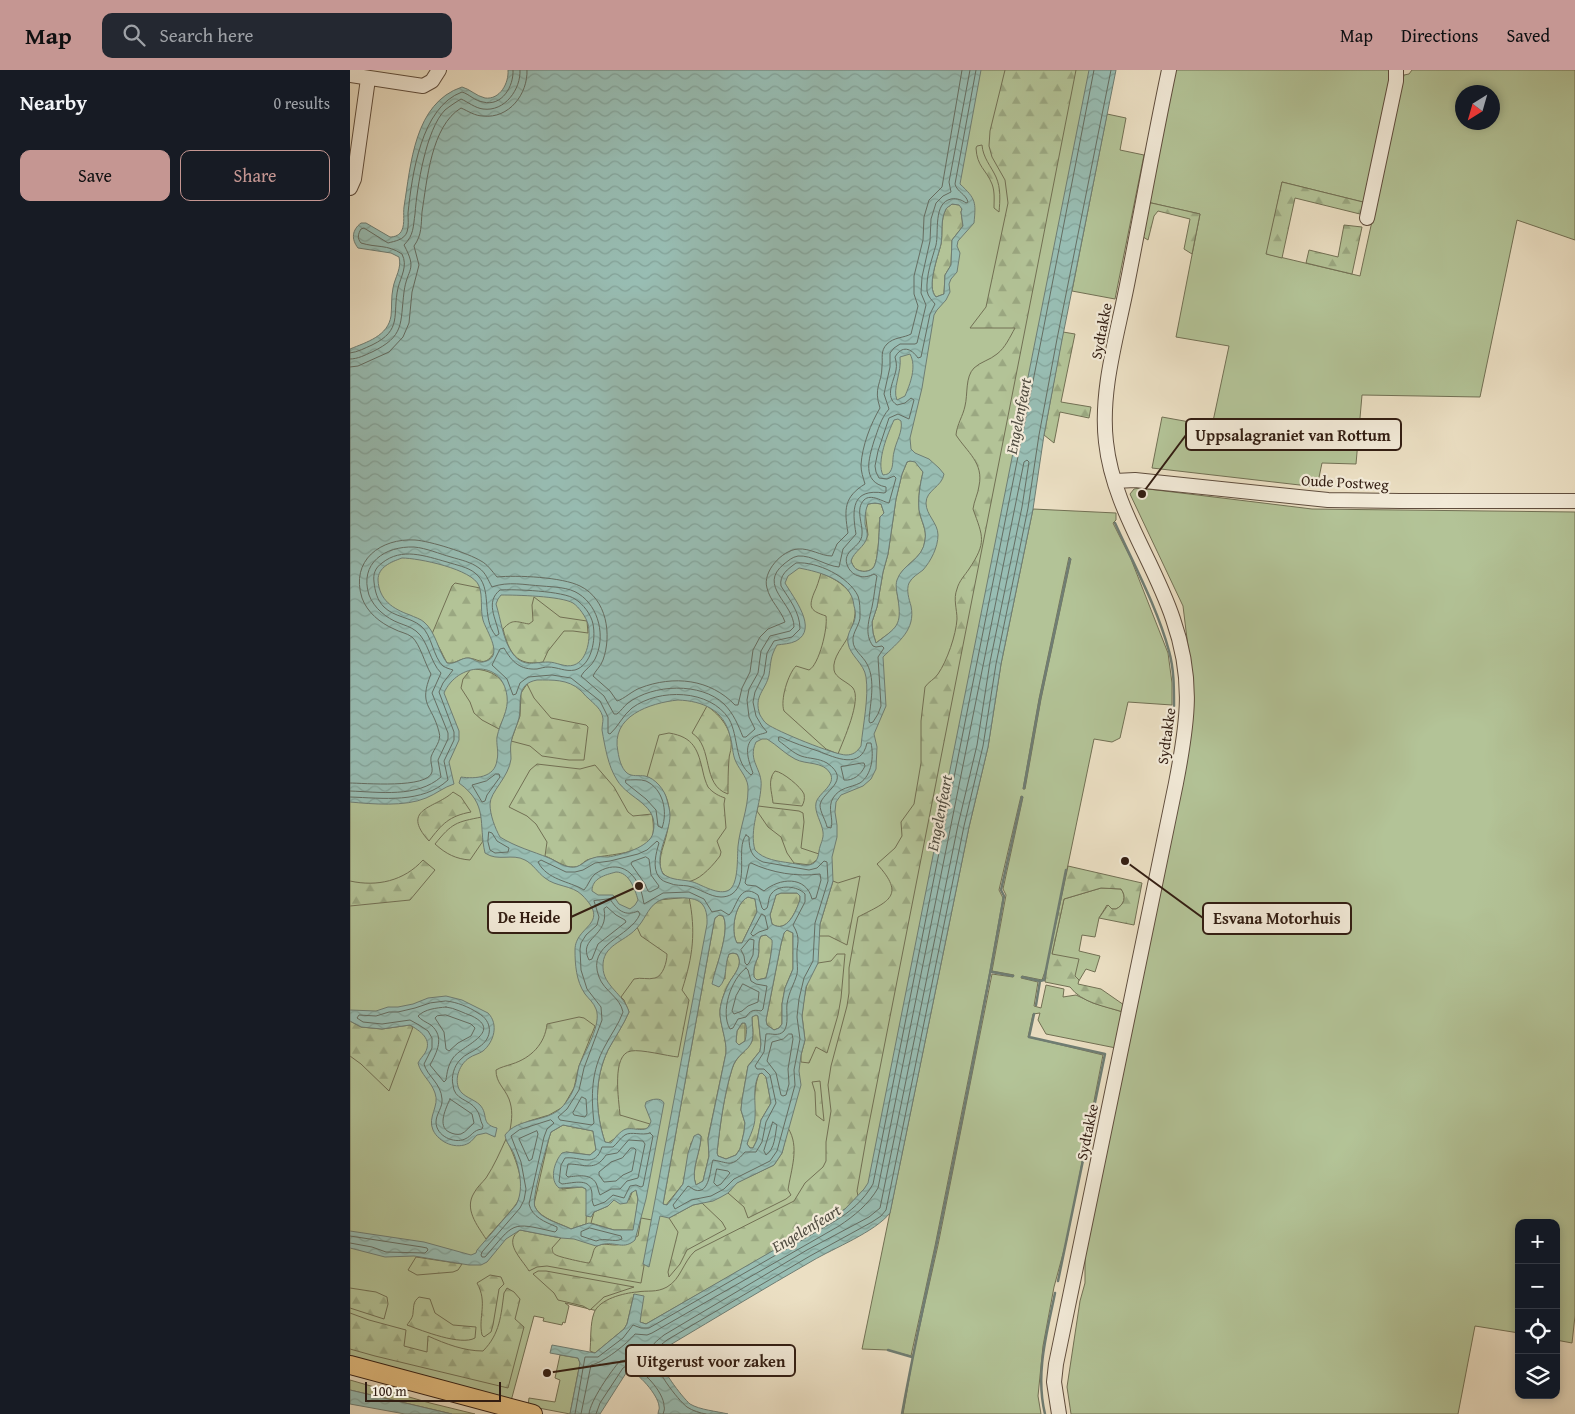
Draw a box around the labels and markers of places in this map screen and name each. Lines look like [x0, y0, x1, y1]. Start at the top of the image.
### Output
callout: Uppsalagraniet van Rottum [1186, 419, 1401, 450]
callout: De Heide [488, 902, 571, 933]
callout: Esvana Motorhuis [1203, 903, 1351, 934]
callout: Uitgerust voor zaken [626, 1345, 795, 1376]

